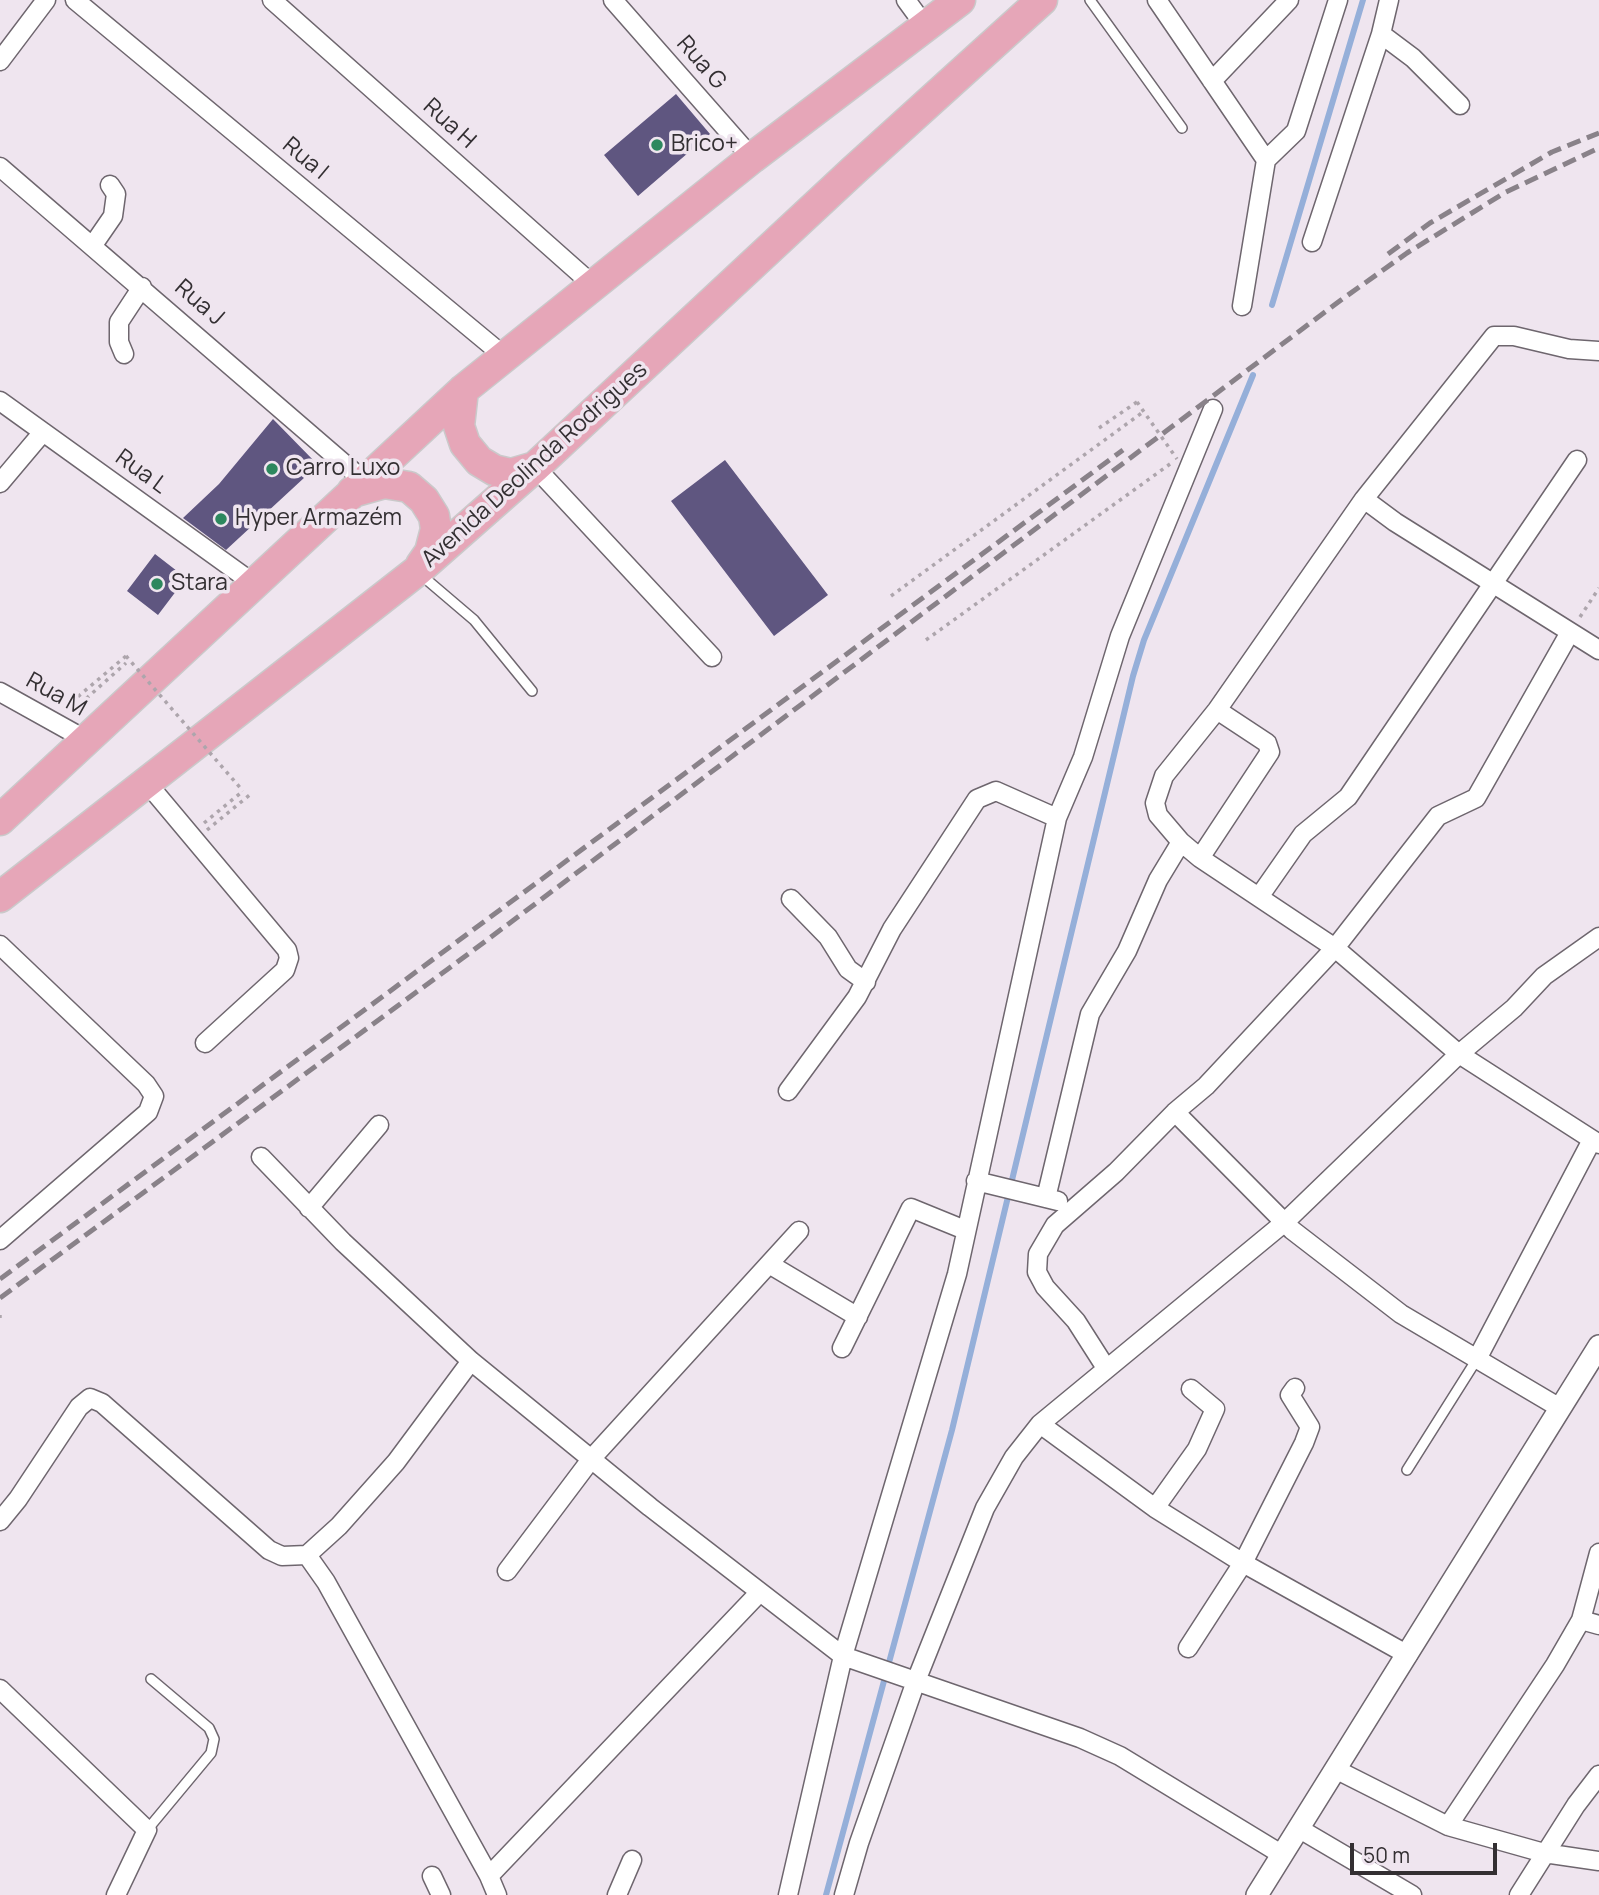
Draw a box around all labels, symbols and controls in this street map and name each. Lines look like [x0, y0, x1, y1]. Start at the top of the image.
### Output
street label: Rua G [670, 31, 732, 95]
street label: Rua H [417, 93, 481, 155]
place label: Brico+ [671, 131, 738, 159]
street label: Rua I [277, 132, 333, 186]
marker: Brico+ [649, 137, 665, 153]
street label: Rua J [169, 274, 229, 332]
street label: Avenida Deolinda Rodrigues [417, 356, 653, 574]
street label: Rua L [110, 444, 172, 500]
place label: Carro Luxo [286, 455, 400, 483]
marker: Carro Luxo [264, 461, 280, 477]
place label: Hyper Armazém [235, 505, 402, 533]
marker: Hyper Armazém [213, 511, 229, 527]
place label: Stara [171, 570, 228, 598]
marker: Stara [149, 576, 165, 592]
street label: Rua M [21, 667, 91, 723]
scale bar [1354, 1828, 1501, 1872]
text: 50 m [1363, 1841, 1410, 1869]

